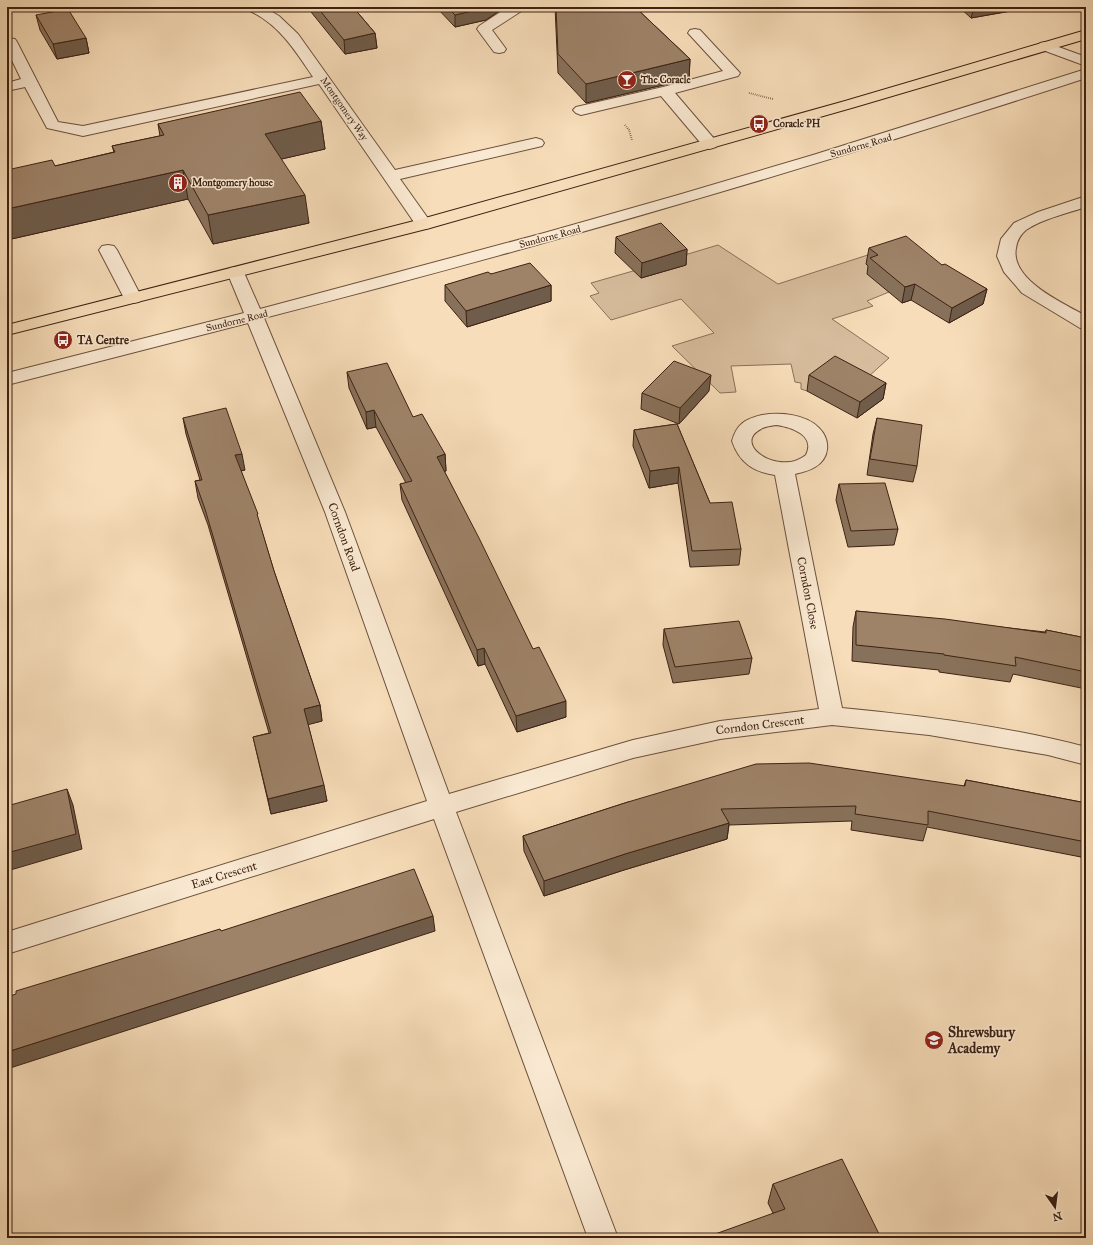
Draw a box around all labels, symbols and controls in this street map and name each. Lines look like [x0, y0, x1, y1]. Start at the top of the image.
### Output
bar icon: The Coracle [616, 69, 638, 91]
place label: The Coracle [640, 74, 691, 86]
street label: Montgomery Way [318, 75, 371, 143]
bus stop icon: Coracle PH [748, 113, 770, 135]
place label: Coracle PH [773, 118, 821, 130]
street label: Sundorne Road [829, 131, 893, 161]
building icon: Montgomery house [167, 172, 189, 194]
place label: Montgomery house [192, 177, 274, 190]
street label: Sundorne Road [518, 223, 582, 251]
street label: Sundorne Road [205, 308, 269, 334]
bus stop icon: TA Centre [52, 329, 74, 351]
place label: TA Centre [76, 333, 129, 347]
street label: Corndon Road [325, 501, 363, 573]
street label: Corndon Close [794, 556, 822, 630]
street label: Corndon Crescent [715, 713, 806, 737]
street label: East Crescent [190, 858, 259, 892]
place label: Shrewsbury Academy [947, 1024, 1017, 1058]
school or university icon: Shrewsbury Academy [923, 1029, 945, 1051]
north arrow [1035, 1187, 1075, 1227]
text: N [1051, 1209, 1063, 1224]

